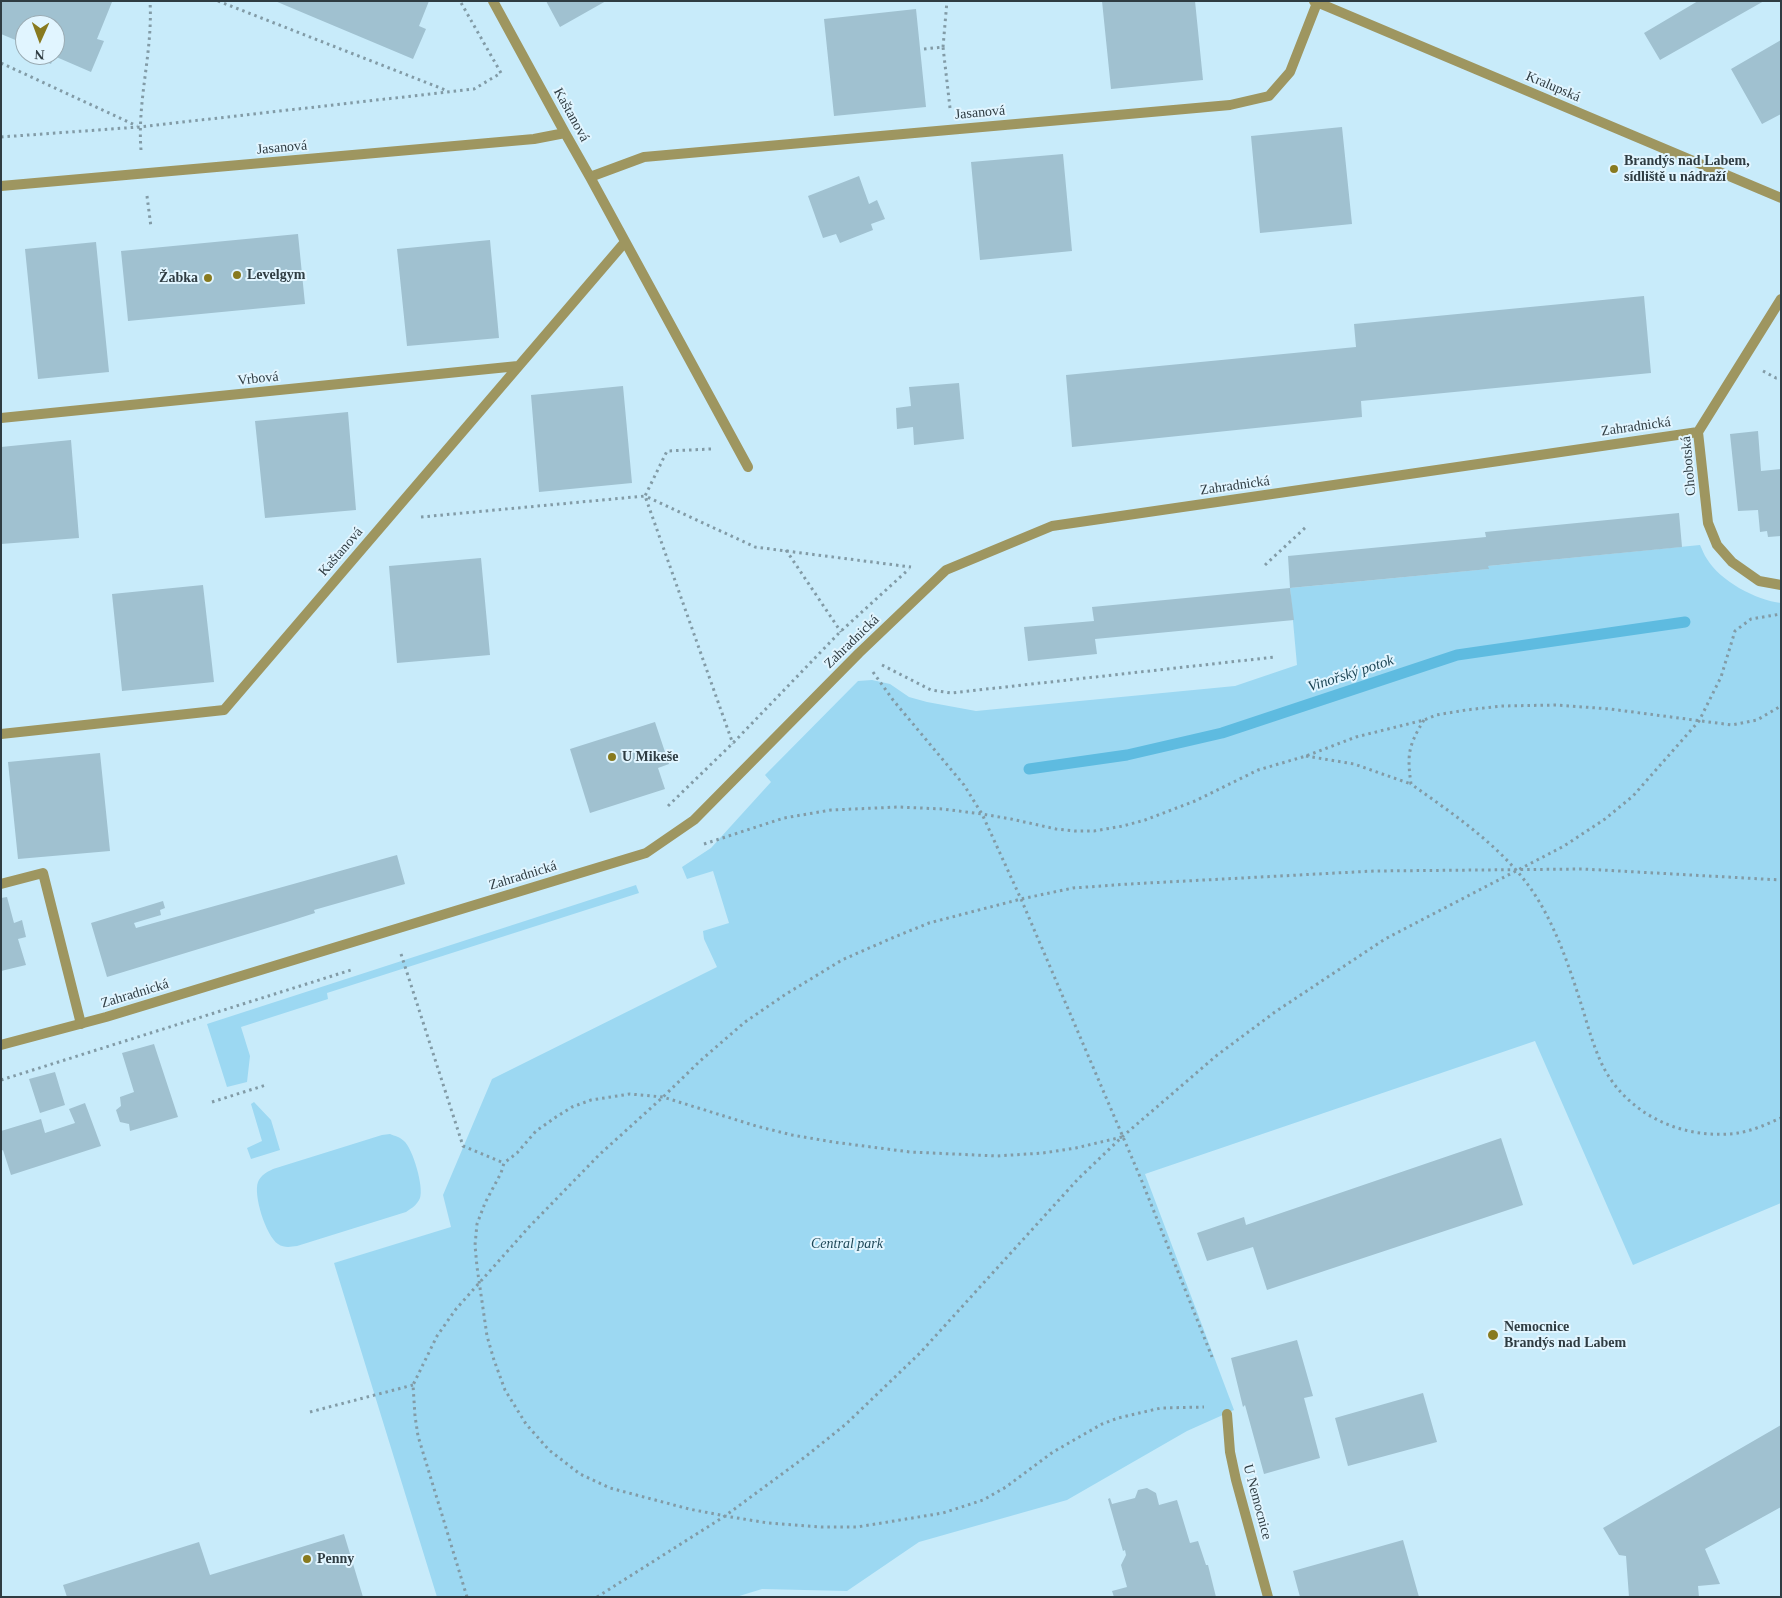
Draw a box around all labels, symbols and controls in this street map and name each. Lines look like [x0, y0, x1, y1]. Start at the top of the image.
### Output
north arrow [15, 15, 65, 65]
text: N [34, 47, 45, 62]
street label: Kralupská [1523, 68, 1583, 106]
street label: Kaštanová [549, 85, 593, 145]
street label: Jasanová [954, 102, 1006, 124]
street label: Jasanová [256, 137, 308, 159]
place label: Brandýs nad Labem, sídliště u nádraží [1624, 153, 1750, 186]
marker: Brandýs nad Labem, sídliště u nádraží [1608, 163, 1620, 175]
place label: Levelgym [247, 267, 305, 283]
marker: Levelgym [231, 269, 243, 281]
place label: Žabka [159, 270, 198, 286]
marker: Žabka [202, 272, 214, 284]
street label: Vrbová [237, 368, 279, 390]
street label: Zahradnická [1600, 414, 1672, 440]
street label: Chobotská [1678, 435, 1700, 497]
street label: Zahradnická [1199, 473, 1271, 499]
street label: Kaštanová [315, 524, 367, 580]
street label: Zahradnická [821, 612, 883, 672]
water label: Vinořský potok [1306, 652, 1396, 696]
place label: U Mikeše [622, 749, 678, 765]
marker: U Mikeše [606, 751, 618, 763]
street label: Zahradnická [487, 858, 559, 894]
street label: Zahradnická [99, 976, 171, 1012]
park label: Central park [811, 1236, 883, 1252]
place label: Nemocnice Brandýs nad Labem [1504, 1319, 1626, 1351]
marker: Nemocnice Brandýs nad Labem [1486, 1328, 1500, 1342]
street label: U Nemocnice [1239, 1462, 1275, 1542]
place label: Penny [317, 1551, 354, 1567]
marker: Penny [301, 1553, 313, 1565]

